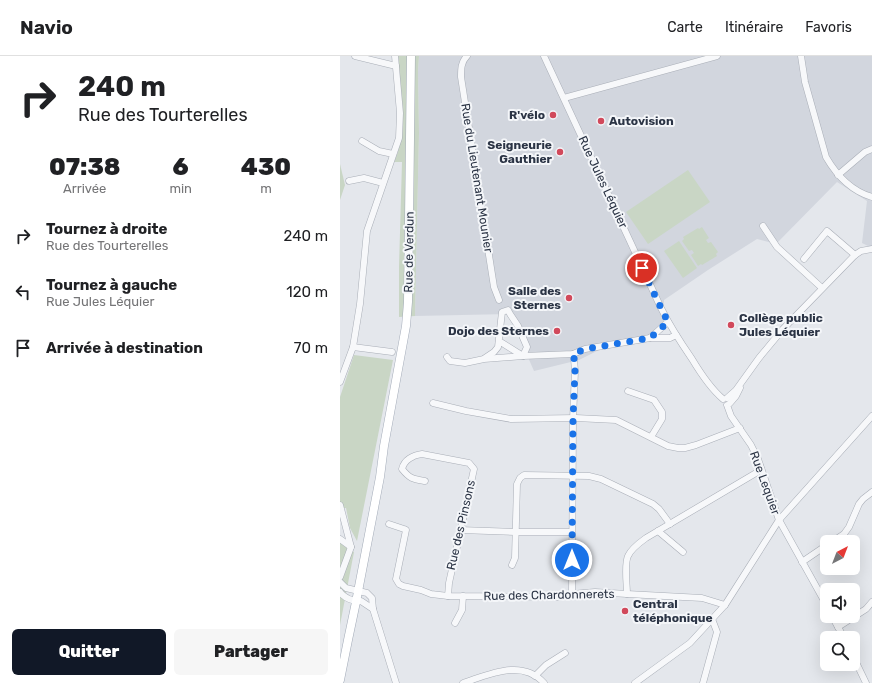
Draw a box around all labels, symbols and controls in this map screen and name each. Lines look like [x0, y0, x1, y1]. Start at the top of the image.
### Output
text: Navio [20, 16, 73, 39]
text: Carte [667, 19, 703, 36]
text: Itinéraire [725, 19, 783, 36]
text: Favoris [805, 19, 852, 36]
text: 240 m [78, 70, 166, 103]
icon: right [12, 72, 64, 124]
street label: Rue du Lieutenant Mounier [458, 102, 496, 254]
text: Rue des Tourterelles [78, 104, 248, 126]
place label: R'vélo [509, 108, 545, 122]
marker: R'vélo [548, 110, 558, 120]
place label: Autovision [609, 114, 674, 128]
marker: Autovision [596, 116, 606, 126]
street label: Rue Jules Léquier [575, 134, 631, 231]
place label: Seigneurie Gauthier [487, 138, 553, 166]
marker: Seigneurie Gauthier [555, 147, 565, 157]
text: 07:38 [49, 153, 120, 181]
text: 6 [173, 153, 189, 181]
text: 430 [241, 153, 291, 181]
text: Arrivée [63, 181, 106, 196]
text: min [169, 181, 192, 196]
text: m [260, 181, 272, 196]
street label: Rue de Verdun [401, 211, 417, 293]
text: Tournez à droite [46, 220, 167, 238]
icon: right [12, 225, 34, 247]
text: 240 m [283, 227, 328, 245]
text: Rue des Tourterelles [46, 238, 169, 253]
pin [625, 251, 659, 285]
icon: arrive [631, 257, 653, 279]
text: Tournez à gauche [46, 276, 177, 294]
icon: left [12, 281, 34, 303]
text: 120 m [286, 283, 328, 301]
place label: Salle des Sternes [508, 284, 561, 312]
marker: Salle des Sternes [564, 293, 574, 303]
text: Rue Jules Léquier [46, 294, 154, 309]
place label: Collège public Jules Léquier [739, 311, 823, 339]
marker: Collège public Jules Léquier [726, 320, 736, 330]
place label: Dojo des Sternes [448, 324, 549, 338]
marker: Dojo des Sternes [552, 326, 562, 336]
icon: arrive [12, 337, 34, 359]
text: Arrivée à destination [46, 339, 203, 357]
text: 70 m [294, 339, 328, 357]
street label: Rue Lequier [747, 449, 783, 517]
street label: Rue des Pinsons [444, 479, 478, 571]
north arrow [820, 535, 860, 575]
map controls [820, 535, 860, 671]
position arrow [551, 539, 593, 581]
button: sound [820, 583, 860, 623]
street label: Rue des Chardonnerets [483, 587, 615, 603]
place label: Central téléphonique [633, 597, 713, 625]
marker: Central téléphonique [620, 606, 630, 616]
button: Quitter [12, 629, 166, 675]
button: Partager [174, 629, 328, 675]
button: search [820, 631, 860, 671]

